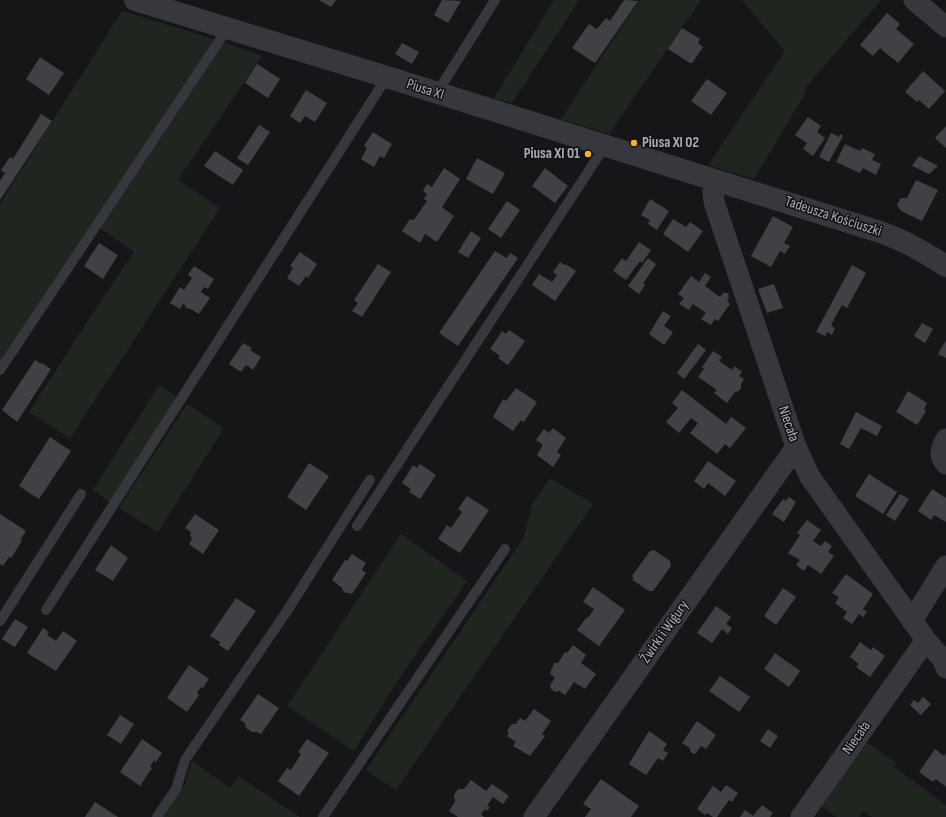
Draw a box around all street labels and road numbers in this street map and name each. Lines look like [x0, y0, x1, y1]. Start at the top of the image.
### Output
street label: Piusa XI [404, 76, 446, 104]
street label: Tadeusza Kościuszki [782, 193, 884, 241]
street label: Niecała [774, 404, 802, 444]
street label: Żwirki i Wigury [637, 597, 693, 667]
street label: Niecała [839, 718, 875, 758]

